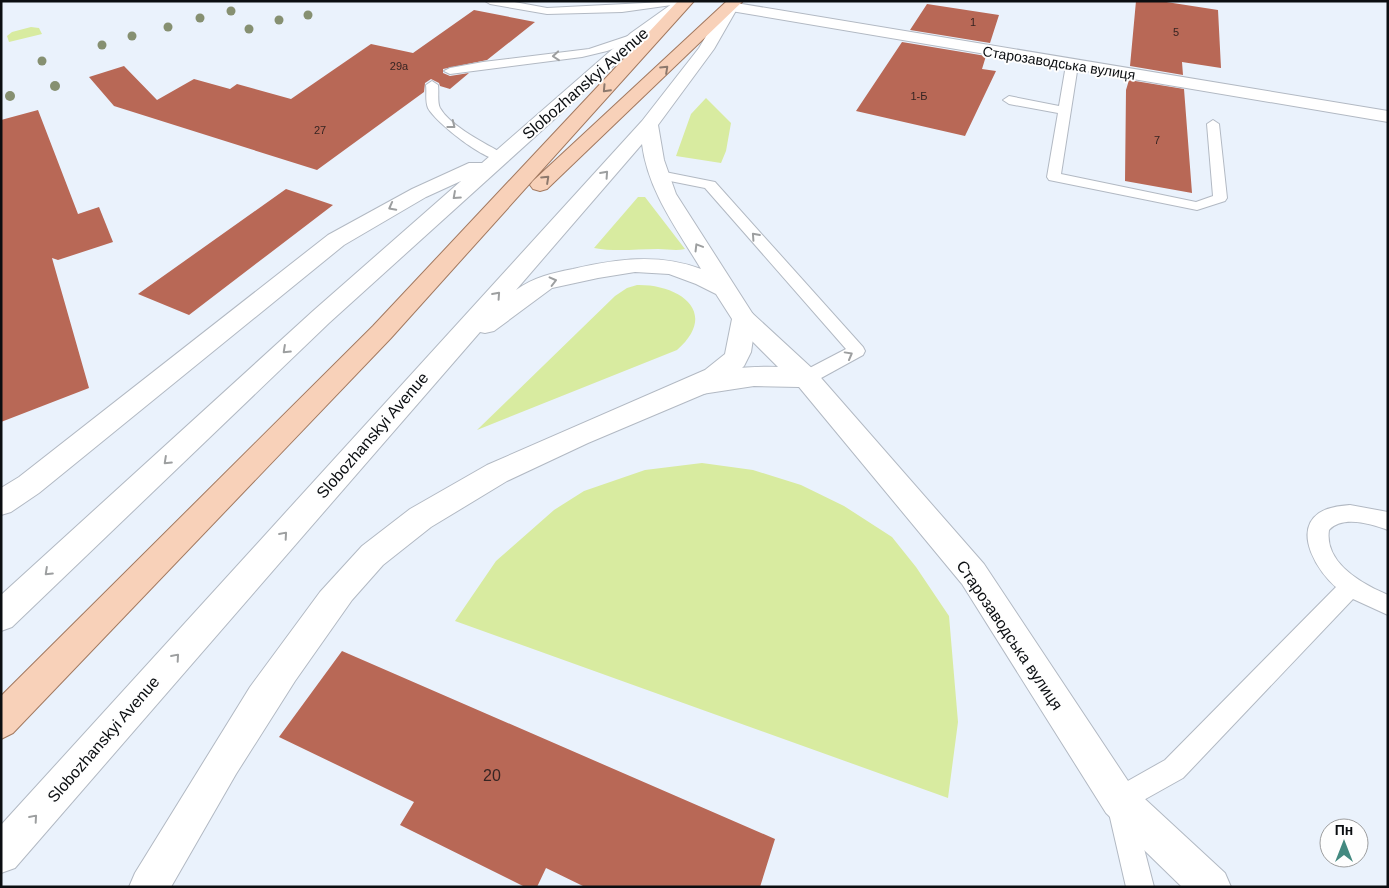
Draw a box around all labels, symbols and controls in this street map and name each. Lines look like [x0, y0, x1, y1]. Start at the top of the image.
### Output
house number: 1 [970, 16, 976, 28]
street label: Slobozhanskyi Avenue [519, 24, 652, 143]
house number: 5 [1173, 26, 1179, 38]
street label: Старозаводська вулиця [981, 43, 1137, 83]
one-way arrow [552, 51, 560, 62]
house number: 29а [390, 60, 409, 72]
one-way arrow [659, 66, 668, 75]
one-way arrow [603, 83, 612, 92]
house number: 1-Б [911, 90, 928, 102]
one-way arrow [447, 120, 456, 129]
house number: 27 [314, 124, 326, 136]
house number: 7 [1154, 134, 1160, 146]
one-way arrow [600, 170, 609, 179]
one-way arrow [540, 176, 549, 185]
one-way arrow [453, 190, 462, 199]
one-way arrow [388, 201, 397, 211]
one-way arrow [752, 232, 761, 241]
one-way arrow [695, 243, 705, 252]
one-way arrow [549, 276, 558, 287]
one-way arrow [491, 291, 500, 300]
one-way arrow [282, 344, 291, 353]
one-way arrow [844, 351, 853, 361]
street label: Slobozhanskyi Avenue [313, 369, 432, 502]
one-way arrow [164, 455, 173, 464]
one-way arrow [278, 532, 286, 541]
street label: Старозаводська вулиця [953, 557, 1066, 713]
one-way arrow [45, 566, 54, 575]
one-way arrow [170, 653, 179, 662]
street label: Slobozhanskyi Avenue [44, 673, 163, 806]
house number: 20 [483, 767, 501, 784]
one-way arrow [28, 814, 37, 823]
north arrow [1319, 818, 1369, 868]
text: Пн [1335, 822, 1353, 838]

